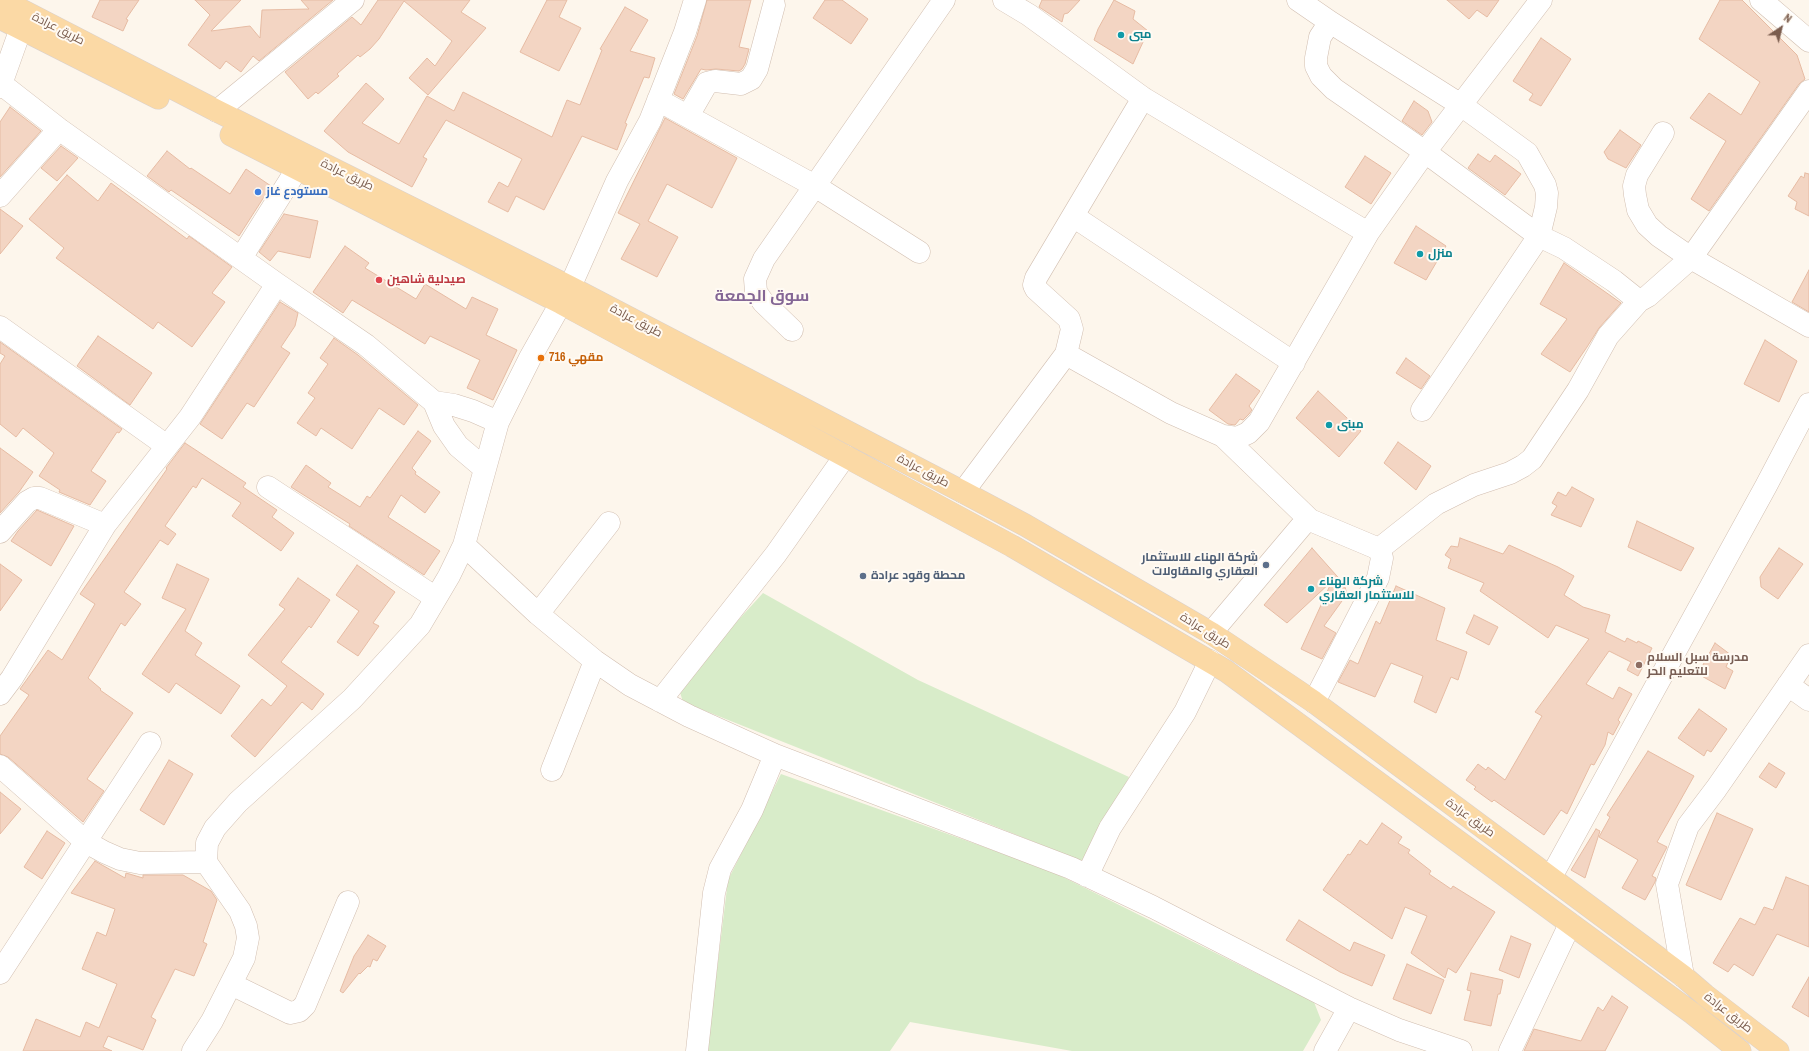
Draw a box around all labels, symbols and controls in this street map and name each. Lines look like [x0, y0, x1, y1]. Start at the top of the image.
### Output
north arrow [1761, 8, 1801, 48]
street label: طريق عرادة [29, 10, 87, 48]
text: N [1781, 11, 1795, 26]
place label: مبى [1129, 28, 1152, 42]
marker: مبى [1116, 30, 1126, 40]
street label: طريق عرادة [318, 156, 376, 194]
place label: مستودع غاز [266, 185, 328, 199]
marker: مستودع غاز [253, 187, 263, 197]
place label: منزل [1428, 247, 1453, 261]
marker: منزل [1415, 249, 1425, 259]
place label: صيدلية شاهين [387, 273, 466, 287]
marker: صيدلية شاهين [374, 275, 384, 285]
district label: سوق الجمعة [715, 287, 809, 307]
street label: طريق عرادة [608, 301, 664, 341]
place label: مقهي 716 [549, 351, 604, 365]
marker: مقهي 716 [536, 353, 546, 363]
place label: مبنى [1337, 418, 1364, 432]
marker: مبنى [1324, 420, 1334, 430]
street label: طريق عرادة [895, 451, 951, 491]
place label: شركة الهناء للاستثمار العقاري والمقاولات [1141, 551, 1258, 579]
marker: شركة الهناء للاستثمار العقاري والمقاولات [1261, 560, 1271, 570]
place label: محطة وقود عرادة [871, 569, 965, 583]
marker: محطة وقود عرادة [858, 571, 868, 581]
place label: شركة الهناء للاستثمار العقاري [1319, 575, 1414, 603]
marker: شركة الهناء للاستثمار العقاري [1306, 584, 1316, 594]
street label: طريق عرادة [1177, 610, 1233, 652]
place label: مدرسة سبل السلام للتعليم الحر [1647, 651, 1749, 679]
marker: مدرسة سبل السلام للتعليم الحر [1634, 660, 1644, 670]
street label: طريق عرادة [1443, 795, 1497, 841]
street label: طريق عرادة [1701, 990, 1755, 1036]

